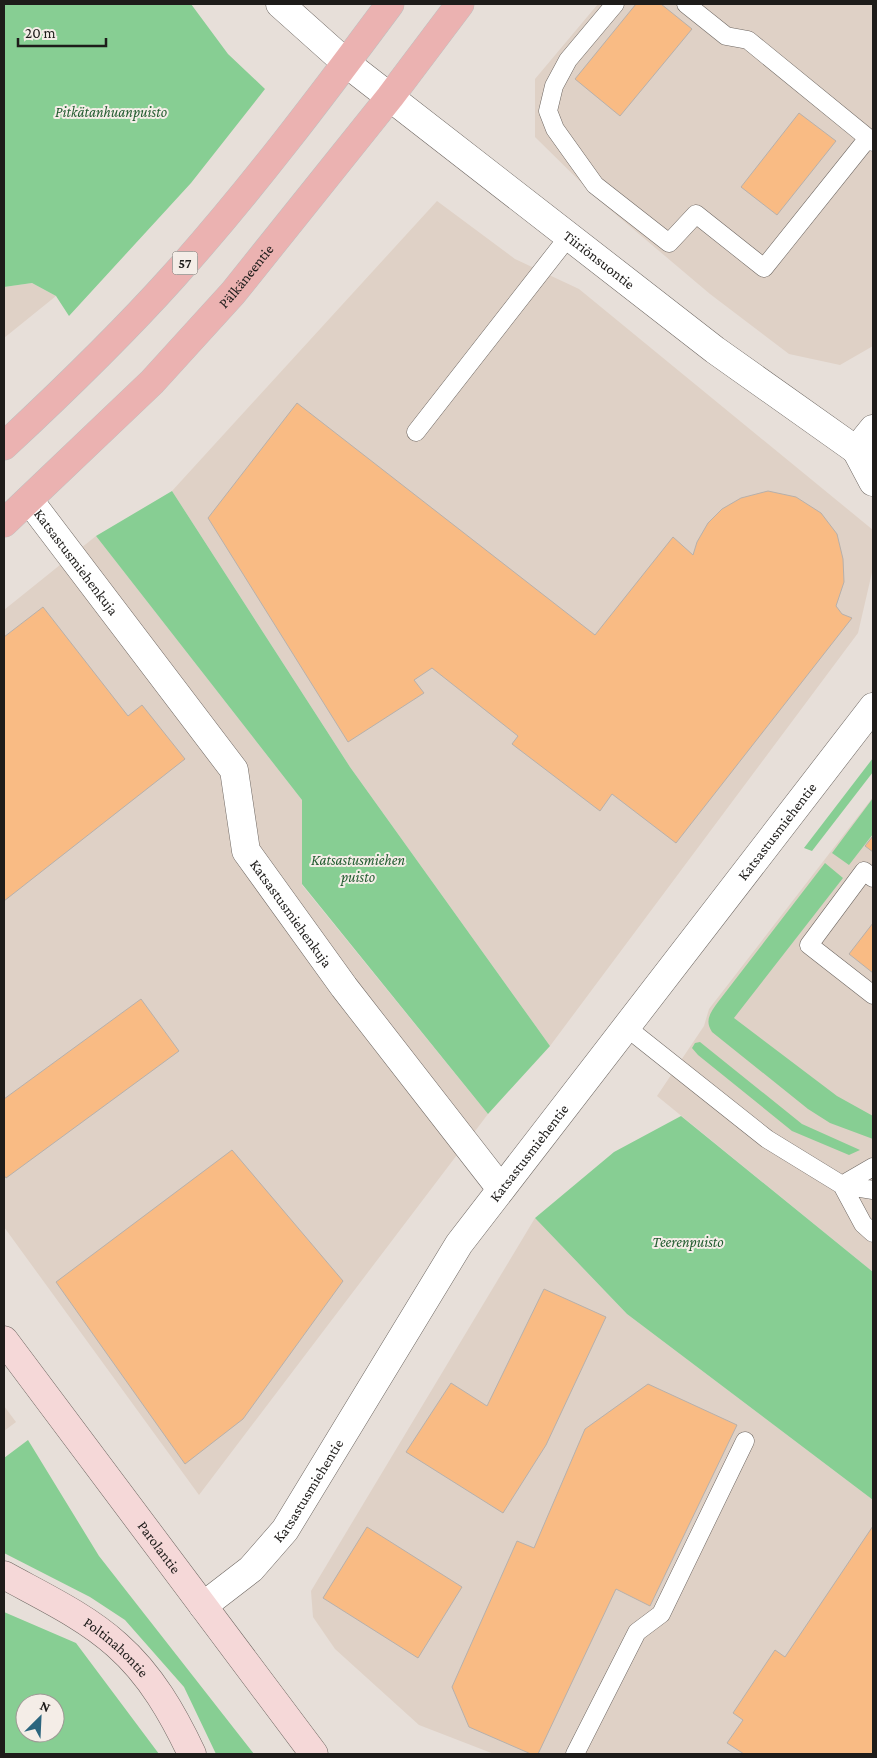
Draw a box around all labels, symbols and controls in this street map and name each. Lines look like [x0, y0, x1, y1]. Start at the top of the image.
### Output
scale bar [18, 15, 105, 47]
text: 20 m [25, 25, 56, 41]
park label: Pitkätanhuanpuisto [55, 104, 167, 121]
street label: Tiiriönsuontie [560, 227, 638, 293]
street label: Pälkäneentie [215, 241, 277, 311]
road number: 57 [172, 252, 198, 274]
street label: Katsastusmiehenkuja [31, 506, 122, 618]
street label: Katsastusmiehentie [734, 779, 820, 883]
park label: Katsastusmiehen puisto [311, 852, 405, 886]
street label: Katsastusmiehenkuja [247, 857, 335, 971]
street label: Katsastusmiehentie [487, 1101, 572, 1205]
park label: Teerenpuisto [652, 1234, 724, 1251]
street label: Katsastusmiehentie [270, 1436, 347, 1546]
street label: Parolantie [134, 1518, 184, 1577]
street label: Poltinahontie [81, 1614, 152, 1681]
north arrow [15, 1693, 65, 1743]
text: N [38, 1697, 53, 1716]

